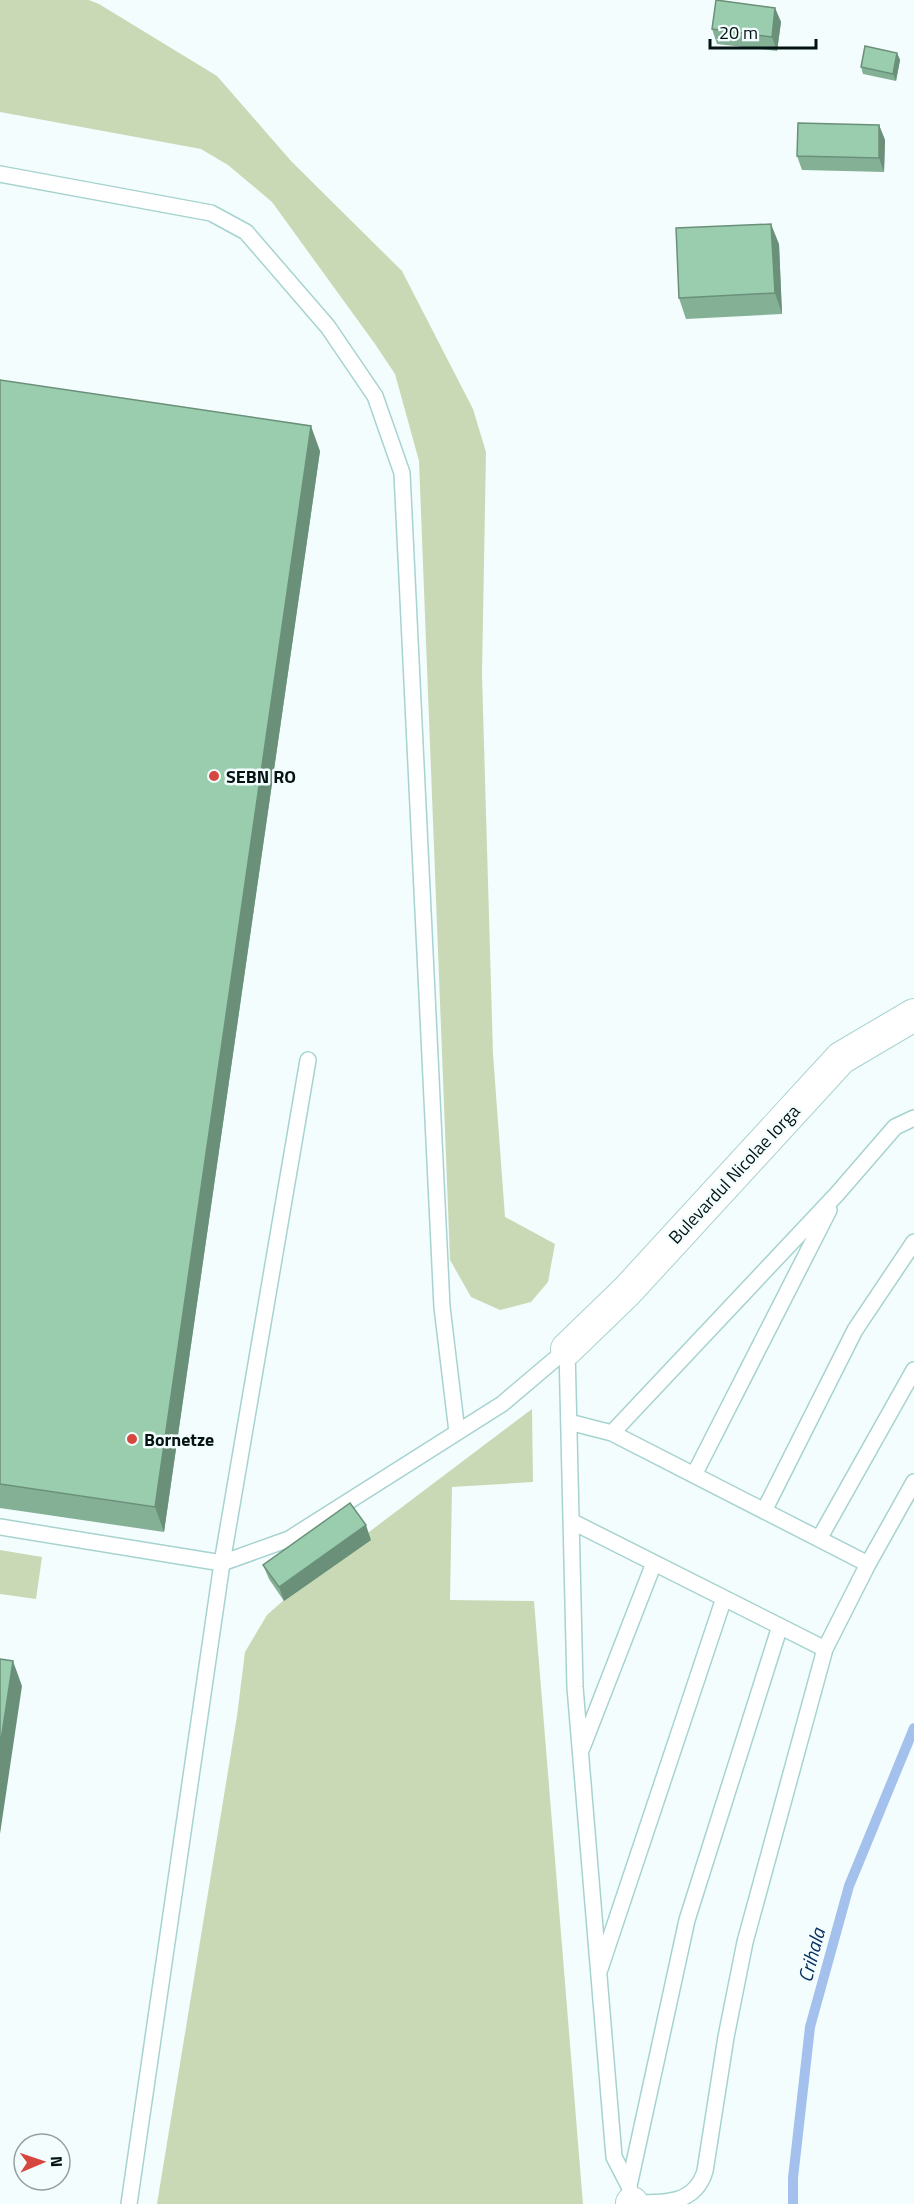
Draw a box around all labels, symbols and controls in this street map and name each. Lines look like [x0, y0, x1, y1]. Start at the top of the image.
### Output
scale bar [710, 12, 816, 50]
text: 20 m [719, 19, 758, 46]
place label: SEBN RO [226, 763, 296, 790]
marker: SEBN RO [207, 769, 221, 783]
street label: Bulevardul Nicolae Iorga [662, 1098, 806, 1250]
place label: Bornetze [144, 1426, 214, 1453]
marker: Bornetze [125, 1432, 139, 1446]
water label: Crihala [789, 1924, 833, 1985]
north arrow [12, 2132, 72, 2192]
text: N [45, 2156, 69, 2167]

